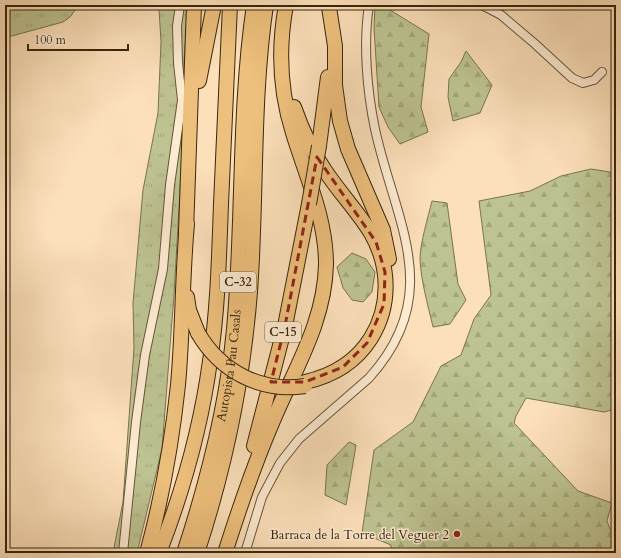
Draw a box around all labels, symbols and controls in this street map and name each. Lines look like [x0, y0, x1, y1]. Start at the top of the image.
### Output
scale bar [28, 26, 128, 52]
text: 100 m [34, 32, 67, 48]
road number: C-32 [220, 272, 256, 292]
street label: Autopista Pau Casals [212, 309, 246, 423]
road number: C-15 [265, 322, 301, 342]
place label: Barraca de la Torre del Veguer 2 [270, 526, 449, 544]
marker: Barraca de la Torre del Veguer 2 [452, 529, 462, 539]

